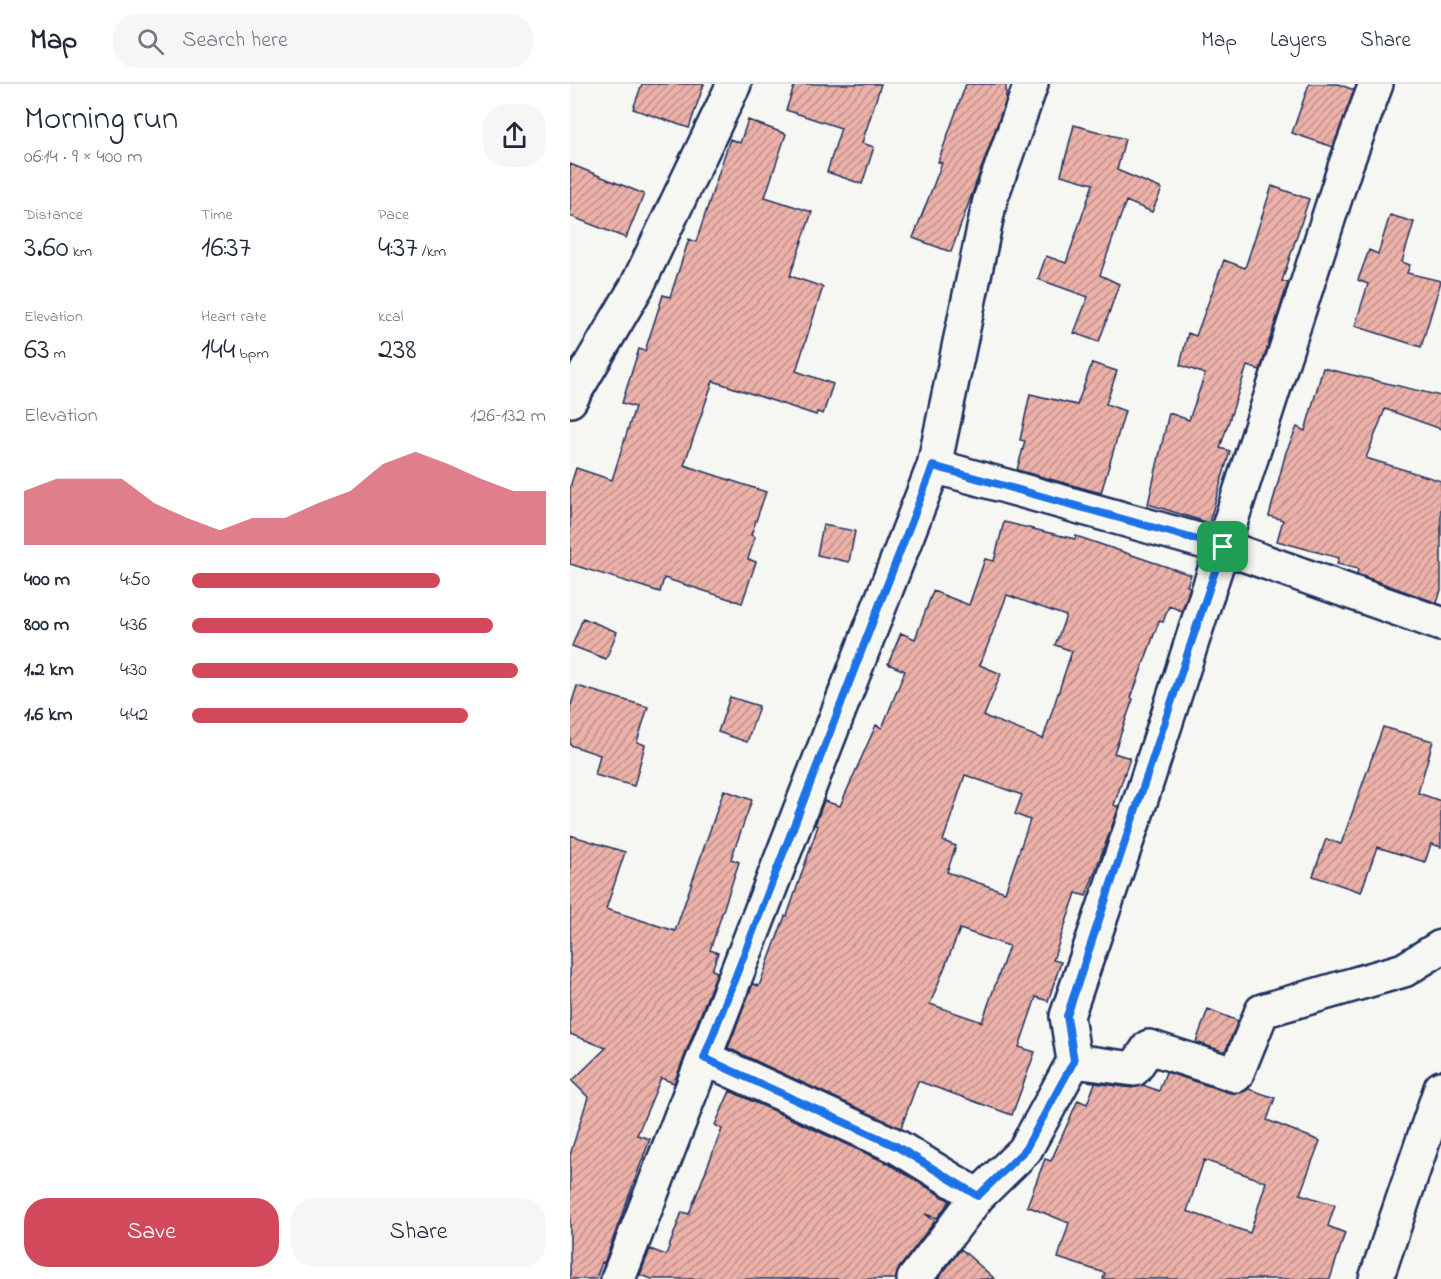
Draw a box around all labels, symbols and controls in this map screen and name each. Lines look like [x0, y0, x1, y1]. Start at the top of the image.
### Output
search box [113, 14, 533, 68]
text: Map [30, 21, 77, 62]
icon: search [134, 25, 167, 58]
text: Search here [182, 25, 288, 57]
text: Map [1201, 26, 1237, 56]
text: Layers [1270, 26, 1327, 56]
text: Share [1360, 26, 1411, 56]
text: Morning run [24, 96, 178, 144]
button: share [483, 104, 546, 167]
text: 06:14 · 9 × 400 m [24, 143, 143, 172]
text: Distance [24, 203, 83, 227]
text: Time [201, 203, 233, 227]
text: Pace [378, 203, 409, 227]
text: 3.60 [24, 227, 69, 271]
text: 16:37 [201, 227, 251, 271]
text: 4:37 [378, 227, 418, 271]
text: km [69, 240, 92, 264]
text: /km [418, 240, 446, 264]
text: Elevation [24, 305, 83, 329]
text: Heart rate [201, 305, 267, 329]
text: kcal [378, 305, 403, 329]
text: 63 [24, 329, 50, 373]
text: 144 [201, 329, 235, 373]
text: 238 [378, 329, 417, 373]
text: m [50, 342, 66, 366]
text: bpm [235, 342, 269, 366]
text: Elevation [24, 402, 98, 431]
text: 126–132 m [470, 402, 546, 431]
pin [1197, 521, 1248, 572]
icon: arrive [1206, 530, 1239, 563]
text: 400 m [24, 566, 70, 595]
text: 4:50 [120, 566, 150, 595]
text: 800 m [24, 611, 69, 640]
text: 4:36 [120, 611, 147, 640]
text: 1.2 km [24, 656, 74, 685]
text: 4:30 [120, 656, 147, 685]
text: 1.6 km [24, 701, 73, 730]
text: 4:42 [120, 701, 148, 730]
button: Save [24, 1198, 279, 1267]
button: Share [291, 1198, 546, 1267]

